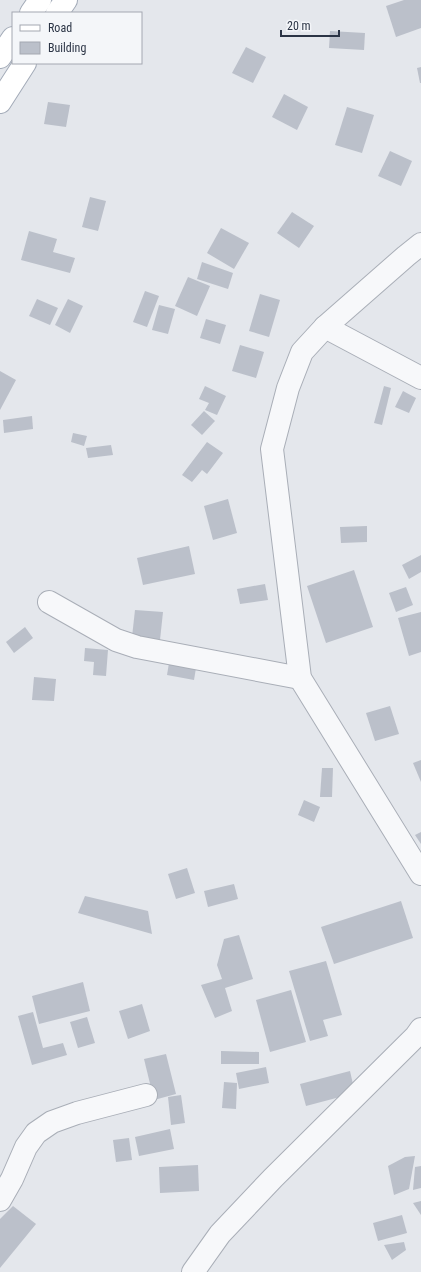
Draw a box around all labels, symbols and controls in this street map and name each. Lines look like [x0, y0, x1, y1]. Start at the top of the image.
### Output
legend [12, 12, 142, 64]
scale bar [281, 12, 339, 38]
text: 20 m [287, 19, 311, 33]
text: Road [48, 21, 72, 35]
text: Building [48, 41, 86, 55]

